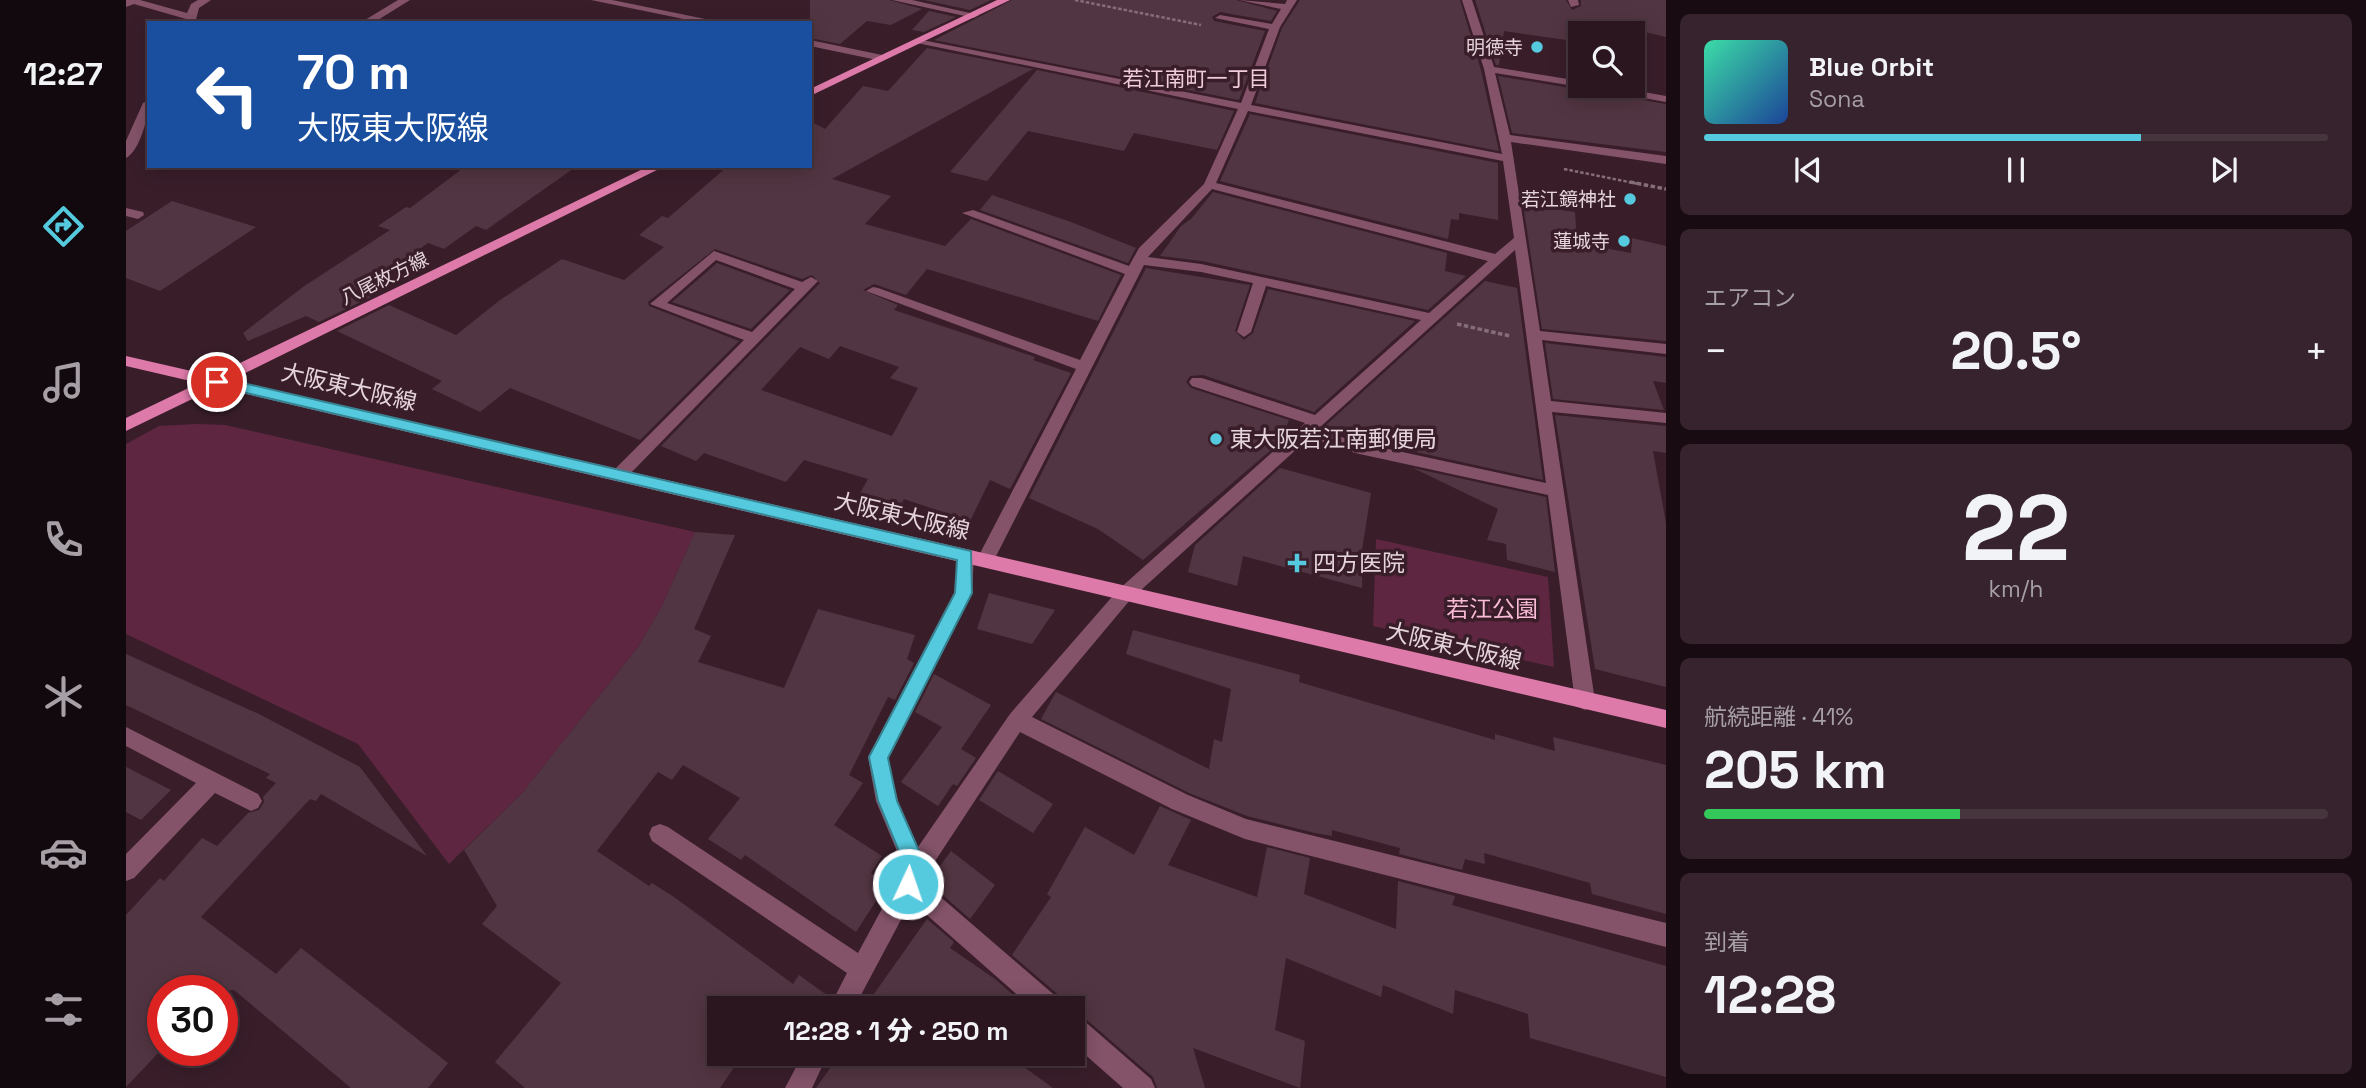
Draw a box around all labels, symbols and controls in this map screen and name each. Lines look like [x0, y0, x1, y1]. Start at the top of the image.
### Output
map controls [1568, 21, 1645, 98]
button: search [1568, 21, 1645, 98]
place label: 明徳寺 [1466, 35, 1523, 60]
marker: 明徳寺 [1529, 39, 1545, 55]
text: 70 m [297, 41, 410, 103]
icon: left [182, 49, 273, 140]
text: Blue Orbit [1809, 50, 1934, 84]
text: 12:27 [23, 54, 103, 94]
district label: 若江南町一丁目 [1123, 65, 1270, 92]
text: Sona [1809, 84, 1865, 114]
text: 大阪東大阪線 [297, 108, 489, 148]
icon: previous [1789, 151, 1827, 189]
icon: pause [1997, 151, 2035, 189]
icon: next [2205, 151, 2243, 189]
place label: 若江鏡神社 [1521, 187, 1616, 212]
marker: 若江鏡神社 [1622, 191, 1638, 207]
icon: directions [39, 202, 88, 251]
place label: 蓮城寺 [1553, 229, 1610, 254]
marker: 蓮城寺 [1616, 233, 1632, 249]
street label: 八尾枚方線 [336, 246, 432, 311]
text: エアコン [1704, 283, 1796, 313]
text: 20.5° [1950, 318, 2082, 384]
text: − [1704, 327, 1728, 375]
text: + [2304, 327, 2328, 375]
pin [187, 352, 247, 412]
street label: 大阪東大阪線 [278, 357, 420, 417]
icon: music [39, 358, 88, 407]
icon: arrive [198, 363, 236, 401]
place label: 東大阪若江南郵便局 [1230, 424, 1437, 454]
marker: 東大阪若江南郵便局 [1208, 431, 1224, 447]
text: 22 [1962, 470, 2070, 587]
street label: 大阪東大阪線 [831, 486, 973, 546]
icon: phone [39, 515, 88, 564]
place label: 四方医院 [1313, 548, 1405, 578]
marker: 四方医院 [1287, 553, 1307, 573]
text: km/h [1989, 574, 2043, 604]
park label: 若江公園 [1446, 594, 1538, 624]
street label: 大阪東大阪線 [1383, 616, 1525, 676]
icon: climate [39, 672, 88, 721]
text: 航続距離 · 41% [1704, 702, 1853, 732]
text: 205 km [1704, 737, 1887, 803]
icon: car [39, 828, 88, 877]
position arrow [871, 847, 945, 921]
text: 到着 [1704, 927, 1750, 957]
text: 12:28 [1704, 962, 1836, 1028]
speed limit sign: 30 [147, 975, 238, 1066]
icon: filters [39, 985, 88, 1034]
text: 12:28 · 1 分 · 250 m [784, 1014, 1008, 1048]

